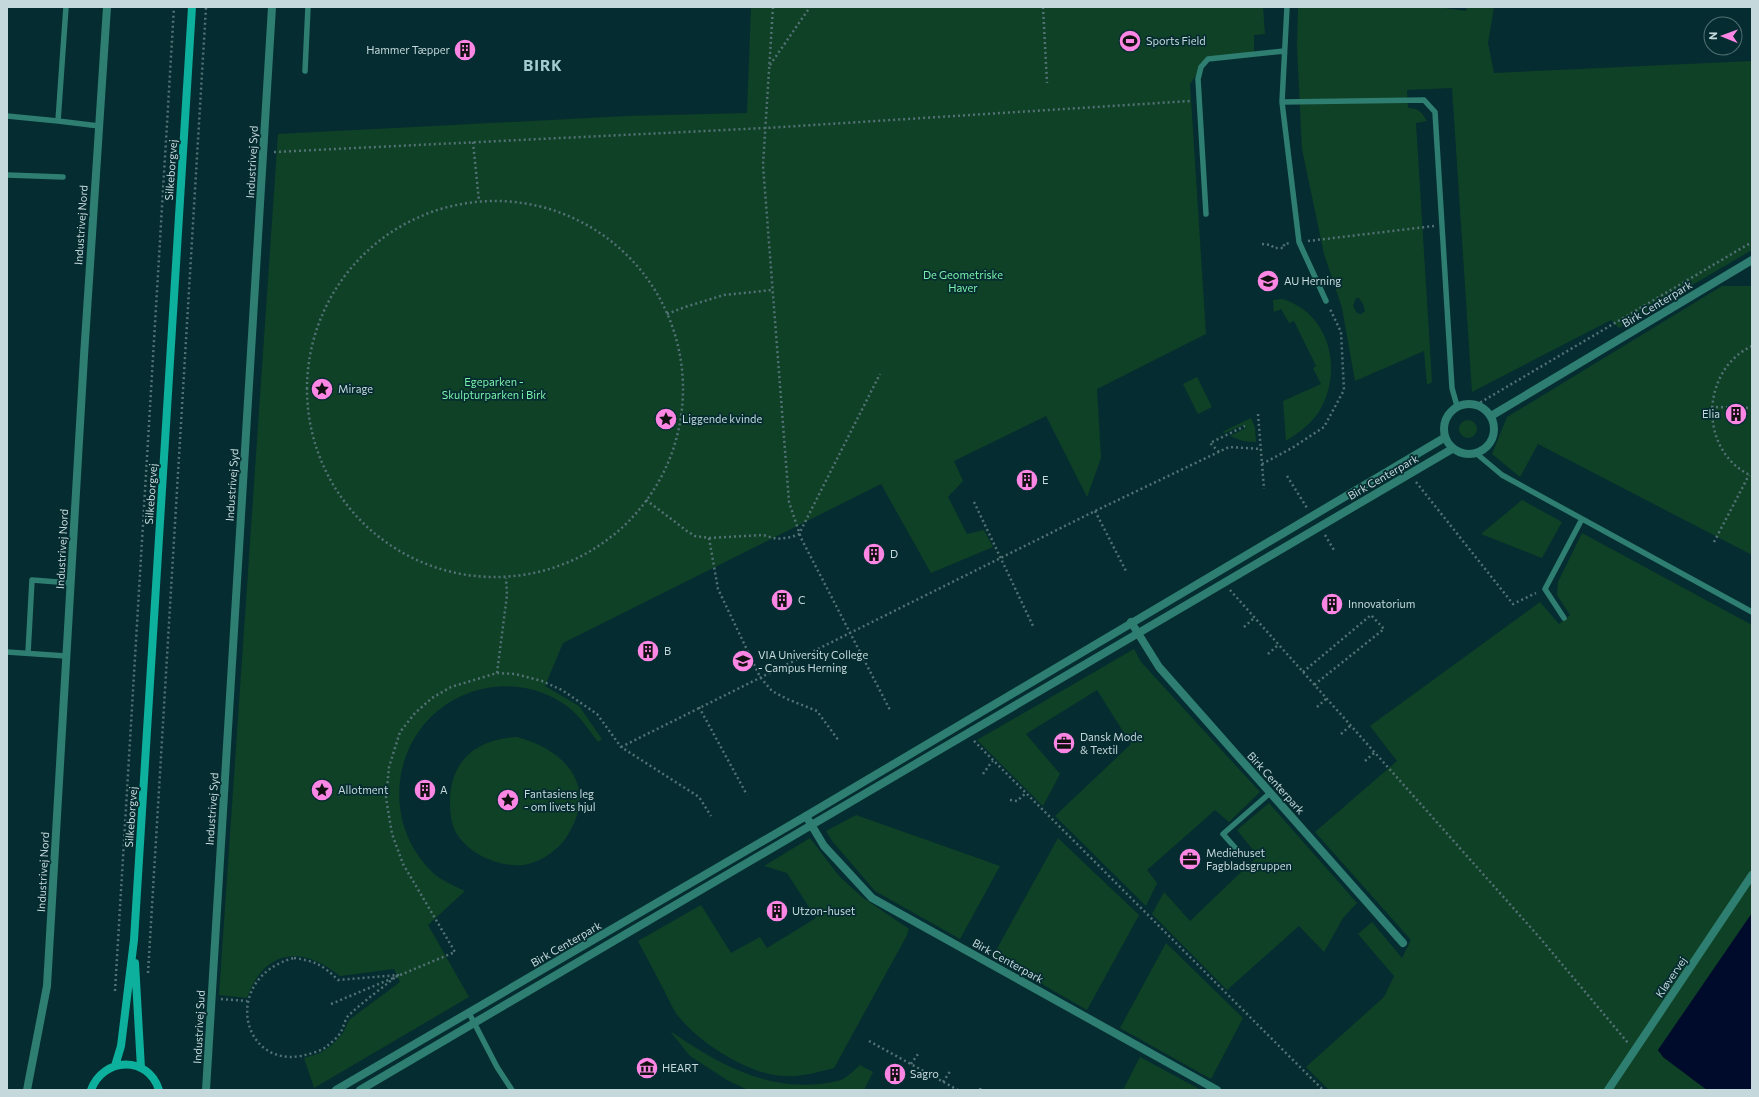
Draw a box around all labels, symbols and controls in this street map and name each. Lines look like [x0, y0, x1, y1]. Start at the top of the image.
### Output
north arrow [1703, 16, 1743, 56]
sports icon: Sports Field [1117, 28, 1143, 54]
text: N [1706, 32, 1719, 40]
place label: Sports Field [1146, 34, 1206, 47]
building icon: Hammer Tæpper [452, 37, 478, 63]
place label: Hammer Tæpper [366, 43, 451, 56]
district label: BIRK [523, 56, 563, 74]
street label: Industrivej Syd [243, 125, 260, 199]
street label: Silkeborgvej [162, 139, 179, 201]
street label: Industrivej Nord [71, 185, 90, 265]
park label: De Geometriske Haver [923, 268, 1003, 294]
school or university icon: AU Herning [1255, 268, 1281, 294]
place label: AU Herning [1284, 274, 1341, 287]
street label: Birk Centerpark [1619, 278, 1694, 330]
park label: Egeparken - Skulpturparken i Birk [442, 375, 546, 401]
place icon: Mirage [309, 376, 335, 402]
place label: Mirage [338, 382, 373, 395]
building icon: Elia [1723, 401, 1749, 427]
place icon: Liggende kvinde [653, 406, 679, 432]
place label: Elia [1702, 407, 1720, 420]
place label: Liggende kvinde [682, 412, 762, 425]
street label: Industrivej Syd [222, 448, 241, 522]
street label: Birk Centerpark [1345, 451, 1420, 502]
street label: Silkeborgvej [142, 463, 159, 525]
building icon: E [1014, 467, 1040, 493]
place label: E [1042, 473, 1049, 486]
street label: Industrivej Nord [53, 509, 70, 589]
building icon: D [861, 541, 887, 567]
place label: D [890, 547, 898, 560]
building icon: C [769, 587, 795, 613]
building icon: Innovatorium [1319, 591, 1345, 617]
place label: C [798, 593, 806, 606]
place label: Innovatorium [1348, 597, 1415, 610]
building icon: B [635, 638, 661, 664]
place label: B [664, 644, 671, 657]
school or university icon: VIA University College - Campus Herning [730, 648, 756, 674]
place label: VIA University College - Campus Herning [758, 648, 868, 674]
office icon: Dansk Mode & Textil [1051, 730, 1077, 756]
place label: Dansk Mode & Textil [1080, 730, 1143, 756]
street label: Birk Centerpark [1245, 749, 1308, 816]
street label: Industrivej Syd [202, 772, 221, 846]
place icon: Allotment [309, 777, 335, 803]
building icon: A [412, 777, 438, 803]
place label: Allotment [338, 783, 389, 796]
place label: A [440, 783, 448, 796]
street label: Silkeborgvej [122, 786, 139, 848]
place icon: Fantasiens leg - om livets hjul [495, 787, 521, 813]
place label: Fantasiens leg - om livets hjul [524, 787, 596, 813]
street label: Industrivej Nord [34, 832, 51, 912]
office icon: Mediehuset Fagbladsgruppen [1177, 846, 1203, 872]
place label: Mediehuset Fagbladsgruppen [1206, 846, 1292, 872]
building icon: Utzon-huset [764, 898, 790, 924]
place label: Utzon-huset [792, 904, 856, 917]
street label: Birk Centerpark [528, 918, 603, 969]
street label: Birk Centerpark [970, 936, 1046, 985]
street label: Kløvervej [1652, 954, 1689, 1000]
street label: Industrivej Sud [190, 990, 207, 1064]
museum icon: HEART [634, 1055, 660, 1081]
place label: HEART [662, 1061, 699, 1074]
building icon: Sagro [882, 1061, 908, 1087]
place label: Sagro [910, 1067, 939, 1080]

